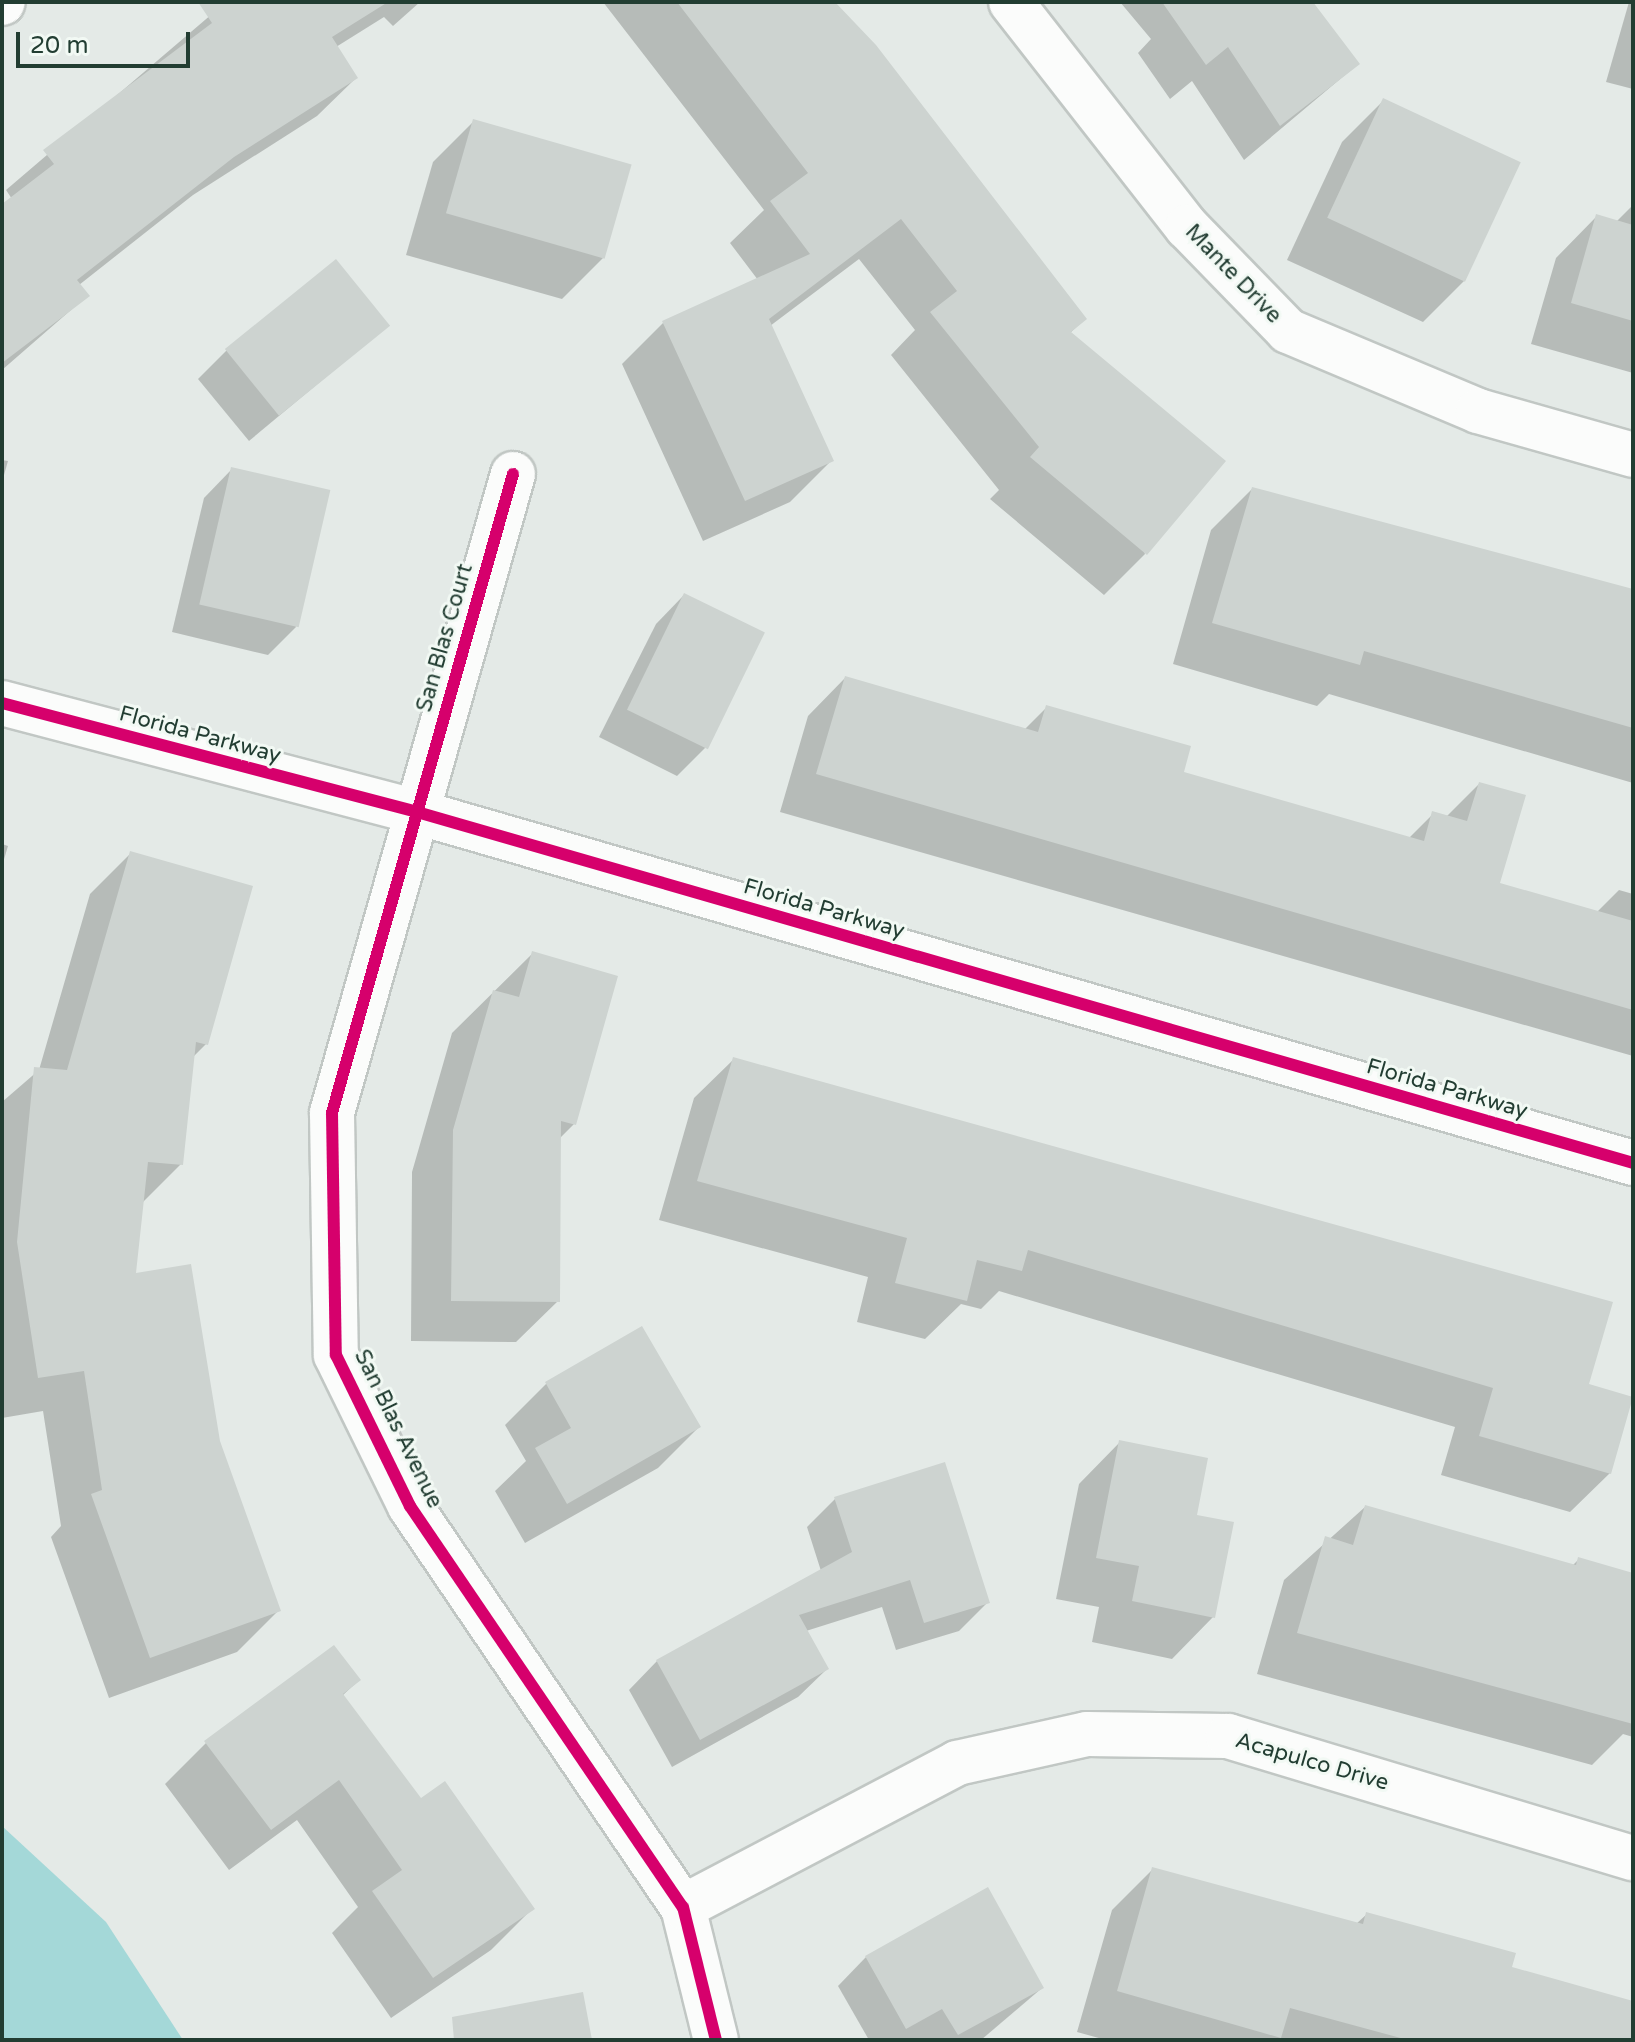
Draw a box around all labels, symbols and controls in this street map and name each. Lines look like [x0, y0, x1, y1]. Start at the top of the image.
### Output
scale bar [20, 16, 194, 66]
text: 20 m [30, 31, 88, 60]
street label: Mante Drive [1179, 219, 1287, 329]
street label: San Blas Court [411, 561, 479, 715]
street label: Florida Parkway [116, 701, 284, 769]
street label: Florida Parkway [740, 873, 908, 945]
street label: Florida Parkway [1363, 1053, 1531, 1125]
street label: San Blas Avenue [348, 1345, 448, 1513]
street label: Acapulco Drive [1232, 1728, 1392, 1796]

